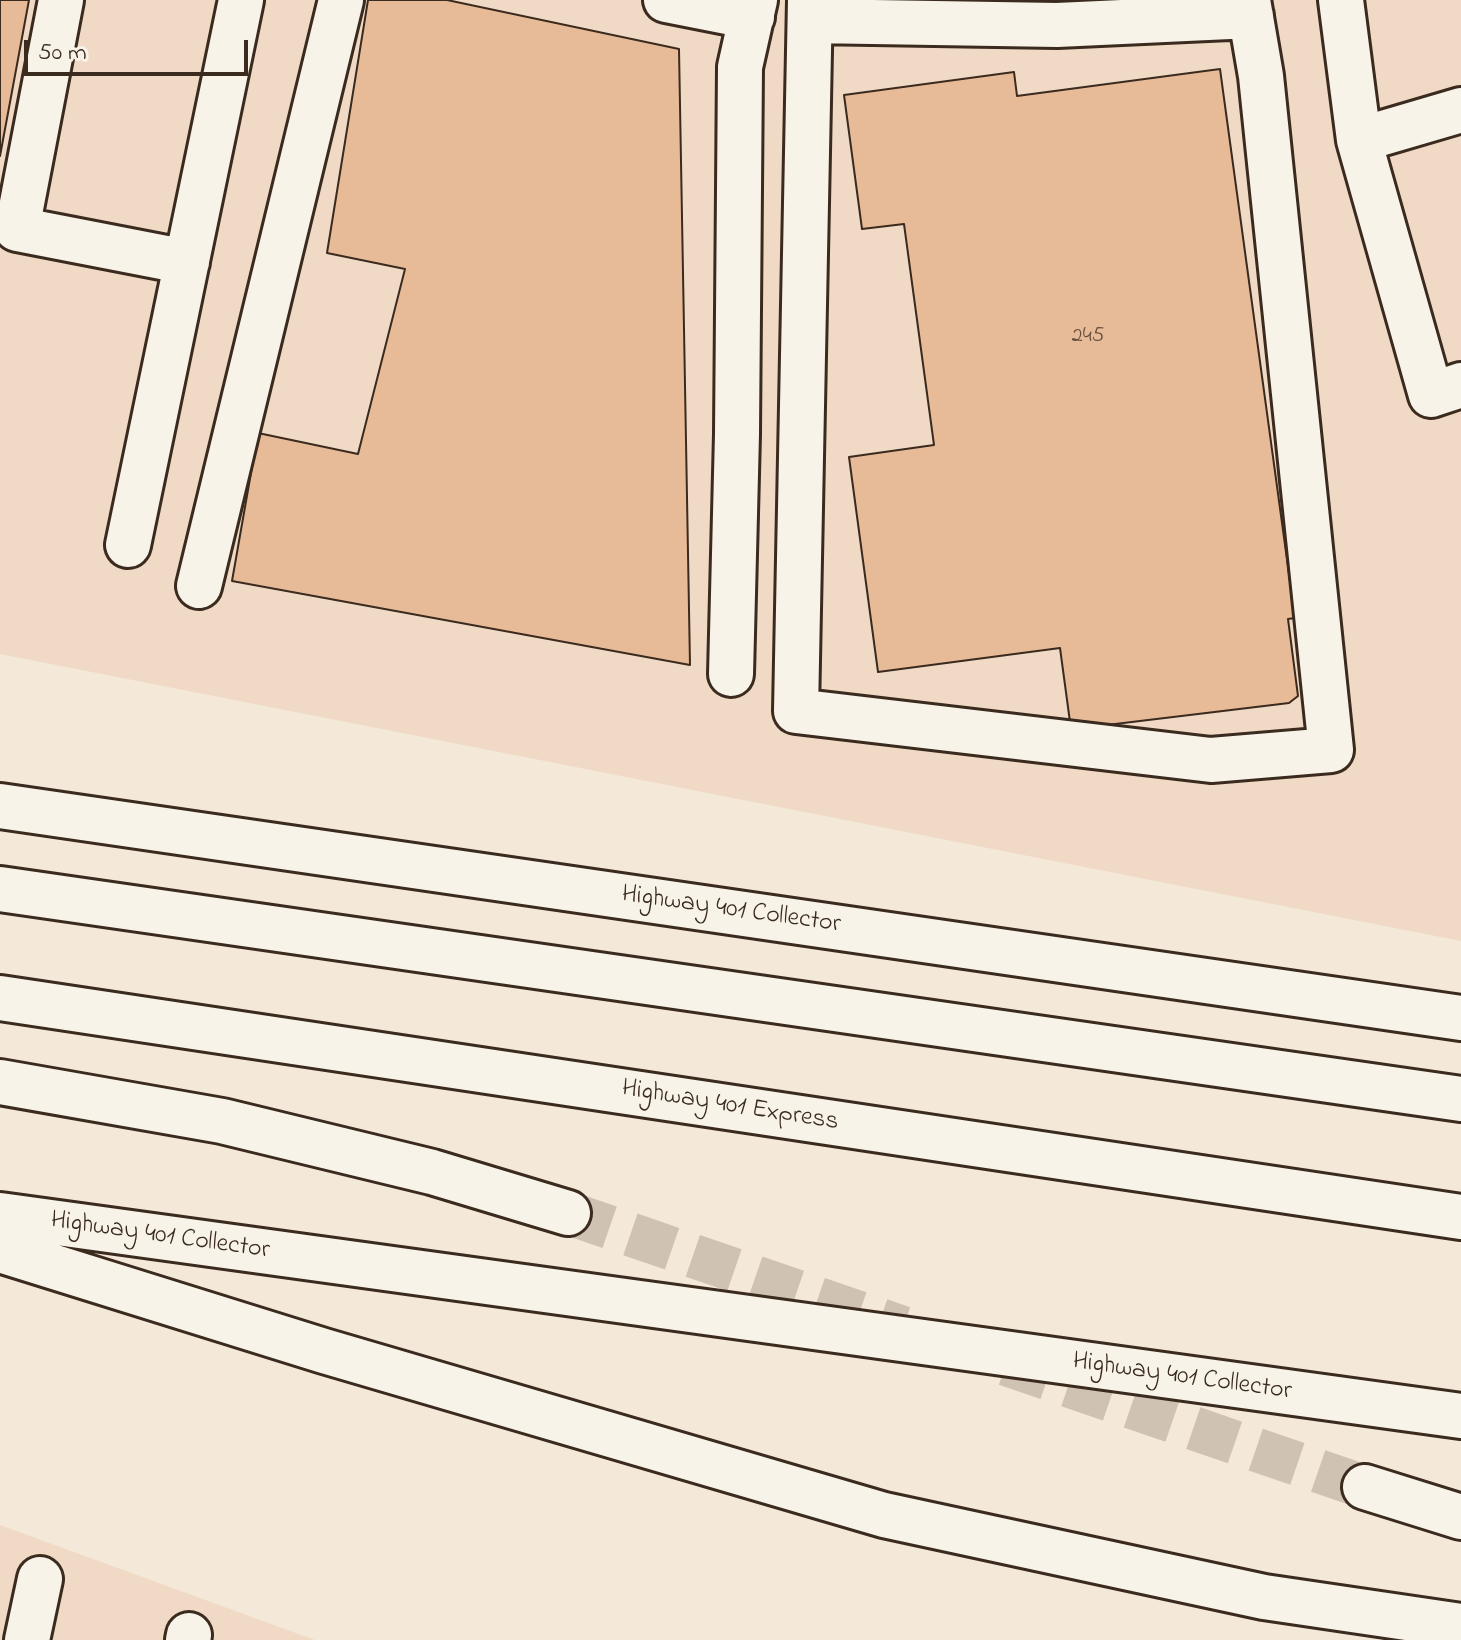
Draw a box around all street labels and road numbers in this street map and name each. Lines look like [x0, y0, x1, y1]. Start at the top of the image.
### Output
street label: Highway 401 Collector [619, 880, 843, 942]
street label: Highway 401 Express [619, 1074, 841, 1140]
street label: Highway 401 Collector [48, 1206, 272, 1268]
street label: Highway 401 Collector [1070, 1347, 1294, 1409]

